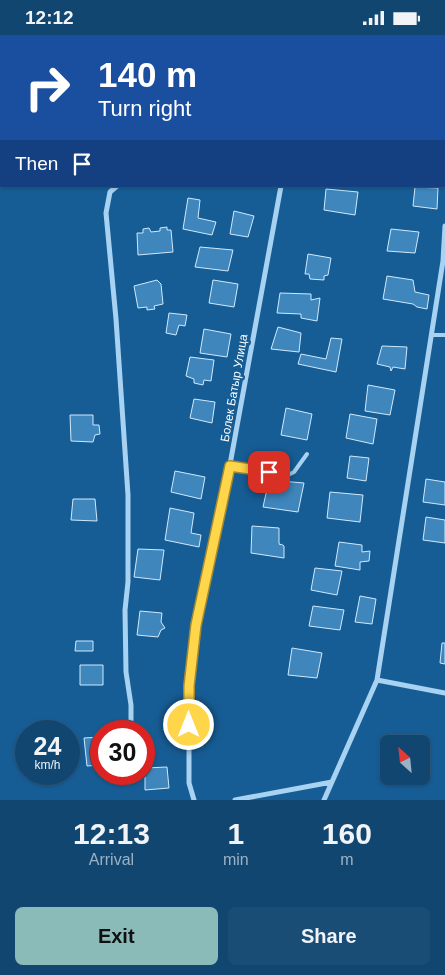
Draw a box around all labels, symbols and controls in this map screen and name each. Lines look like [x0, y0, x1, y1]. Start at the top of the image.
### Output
text: 12:12 [25, 7, 74, 28]
icon: right [15, 55, 80, 120]
text: 140 m [98, 55, 197, 94]
text: Turn right [98, 96, 191, 121]
icon: arrive [68, 150, 96, 178]
text: Then [15, 153, 58, 174]
street label: Болек Батыр Улица [218, 333, 250, 443]
pin [248, 451, 290, 493]
icon: arrive [255, 458, 283, 486]
position arrow [162, 698, 214, 750]
speed limit sign: 30 [90, 720, 155, 785]
text: 24 [34, 732, 61, 760]
north arrow [380, 735, 430, 785]
map controls [380, 735, 430, 785]
text: km/h [34, 758, 61, 772]
text: 12:13 [73, 817, 150, 850]
text: 1 [227, 817, 244, 850]
text: 160 [322, 817, 372, 850]
text: Arrival [89, 851, 134, 868]
text: min [223, 851, 249, 868]
text: m [340, 851, 353, 868]
button: Exit [15, 907, 218, 965]
button: Share [228, 907, 430, 965]

